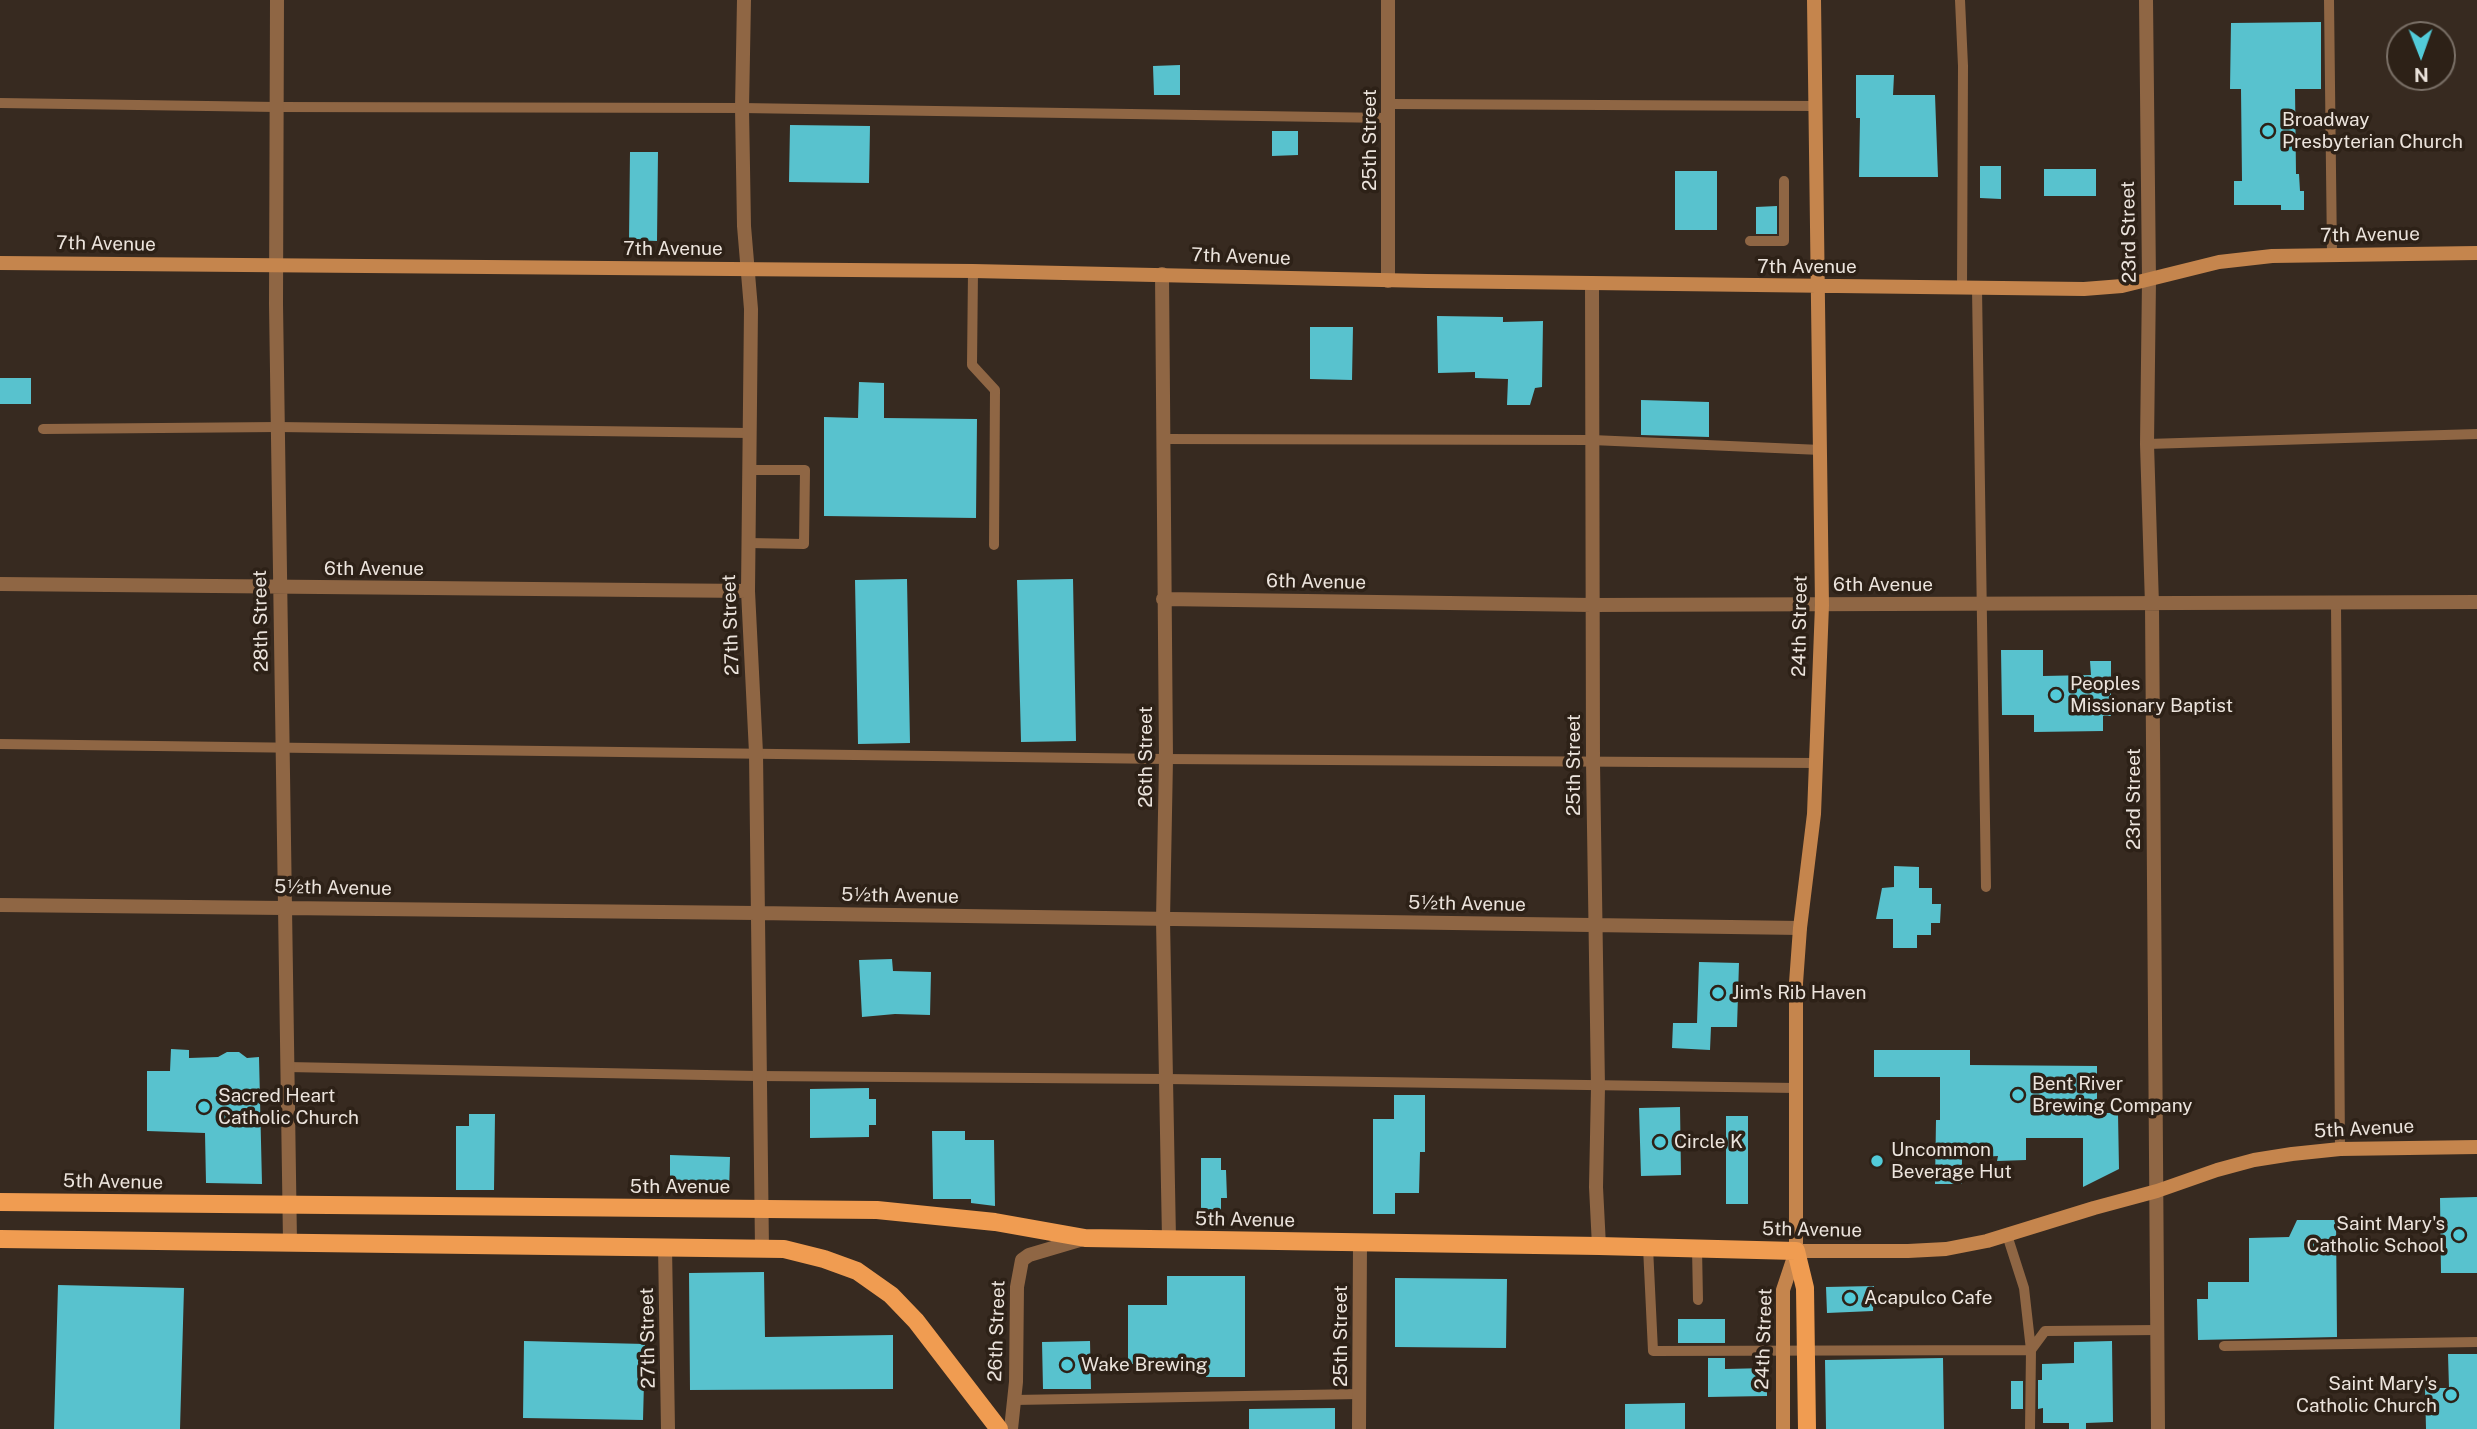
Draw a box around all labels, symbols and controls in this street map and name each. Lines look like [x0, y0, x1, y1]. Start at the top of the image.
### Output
north arrow [2386, 21, 2456, 91]
text: N [2414, 64, 2429, 86]
street label: 25th Street [1359, 89, 1381, 191]
place label: Broadway Presbyterian Church [2282, 109, 2463, 153]
marker: Broadway Presbyterian Church [2260, 123, 2276, 139]
street label: 23rd Street [2117, 181, 2141, 283]
street label: 7th Avenue [2320, 223, 2420, 247]
street label: 7th Avenue [56, 232, 156, 256]
street label: 7th Avenue [623, 238, 723, 260]
street label: 7th Avenue [1191, 244, 1291, 270]
street label: 7th Avenue [1757, 256, 1857, 278]
street label: 6th Avenue [324, 558, 424, 580]
street label: 28th Street [249, 570, 273, 672]
street label: 6th Avenue [1266, 570, 1366, 594]
street label: 27th Street [718, 574, 744, 676]
street label: 6th Avenue [1833, 574, 1933, 596]
street label: 24th Street [1788, 575, 1812, 677]
place label: Peoples Missionary Baptist [2070, 673, 2233, 717]
marker: Peoples Missionary Baptist [2048, 687, 2064, 703]
street label: 26th Street [1135, 706, 1157, 808]
street label: 25th Street [1563, 714, 1585, 816]
street label: 23rd Street [2123, 748, 2145, 850]
street label: 5½th Avenue [274, 876, 392, 900]
street label: 5½th Avenue [841, 884, 959, 908]
street label: 5½th Avenue [1408, 892, 1526, 916]
place label: Jim's Rib Haven [1732, 982, 1866, 1004]
marker: Jim's Rib Haven [1710, 985, 1726, 1001]
place label: Bent River Brewing Company [2032, 1073, 2192, 1117]
place label: Sacred Heart Catholic Church [218, 1085, 359, 1129]
marker: Bent River Brewing Company [2010, 1087, 2026, 1103]
marker: Sacred Heart Catholic Church [196, 1099, 212, 1115]
street label: 5th Avenue [2313, 1115, 2415, 1143]
place label: Circle K [1674, 1131, 1743, 1153]
marker: Circle K [1652, 1134, 1668, 1150]
place label: Uncommon Beverage Hut [1891, 1139, 2012, 1183]
marker: Uncommon Beverage Hut [1869, 1153, 1885, 1169]
street label: 5th Avenue [63, 1170, 163, 1194]
street label: 5th Avenue [630, 1176, 730, 1198]
street label: 5th Avenue [1195, 1208, 1295, 1232]
place label: Saint Mary's Catholic School [2306, 1213, 2445, 1257]
street label: 5th Avenue [1762, 1218, 1862, 1242]
marker: Saint Mary's Catholic School [2451, 1227, 2467, 1243]
street label: 26th Street [984, 1280, 1010, 1382]
street label: 25th Street [1330, 1285, 1352, 1387]
street label: 27th Street [636, 1287, 660, 1389]
place label: Acapulco Cafe [1864, 1287, 1993, 1309]
street label: 24th Street [1751, 1288, 1777, 1390]
marker: Acapulco Cafe [1842, 1290, 1858, 1306]
place label: Wake Brewing [1081, 1354, 1207, 1376]
marker: Wake Brewing [1059, 1357, 1075, 1373]
place label: Saint Mary's Catholic Church [2296, 1373, 2437, 1417]
marker: Saint Mary's Catholic Church [2443, 1387, 2459, 1403]

